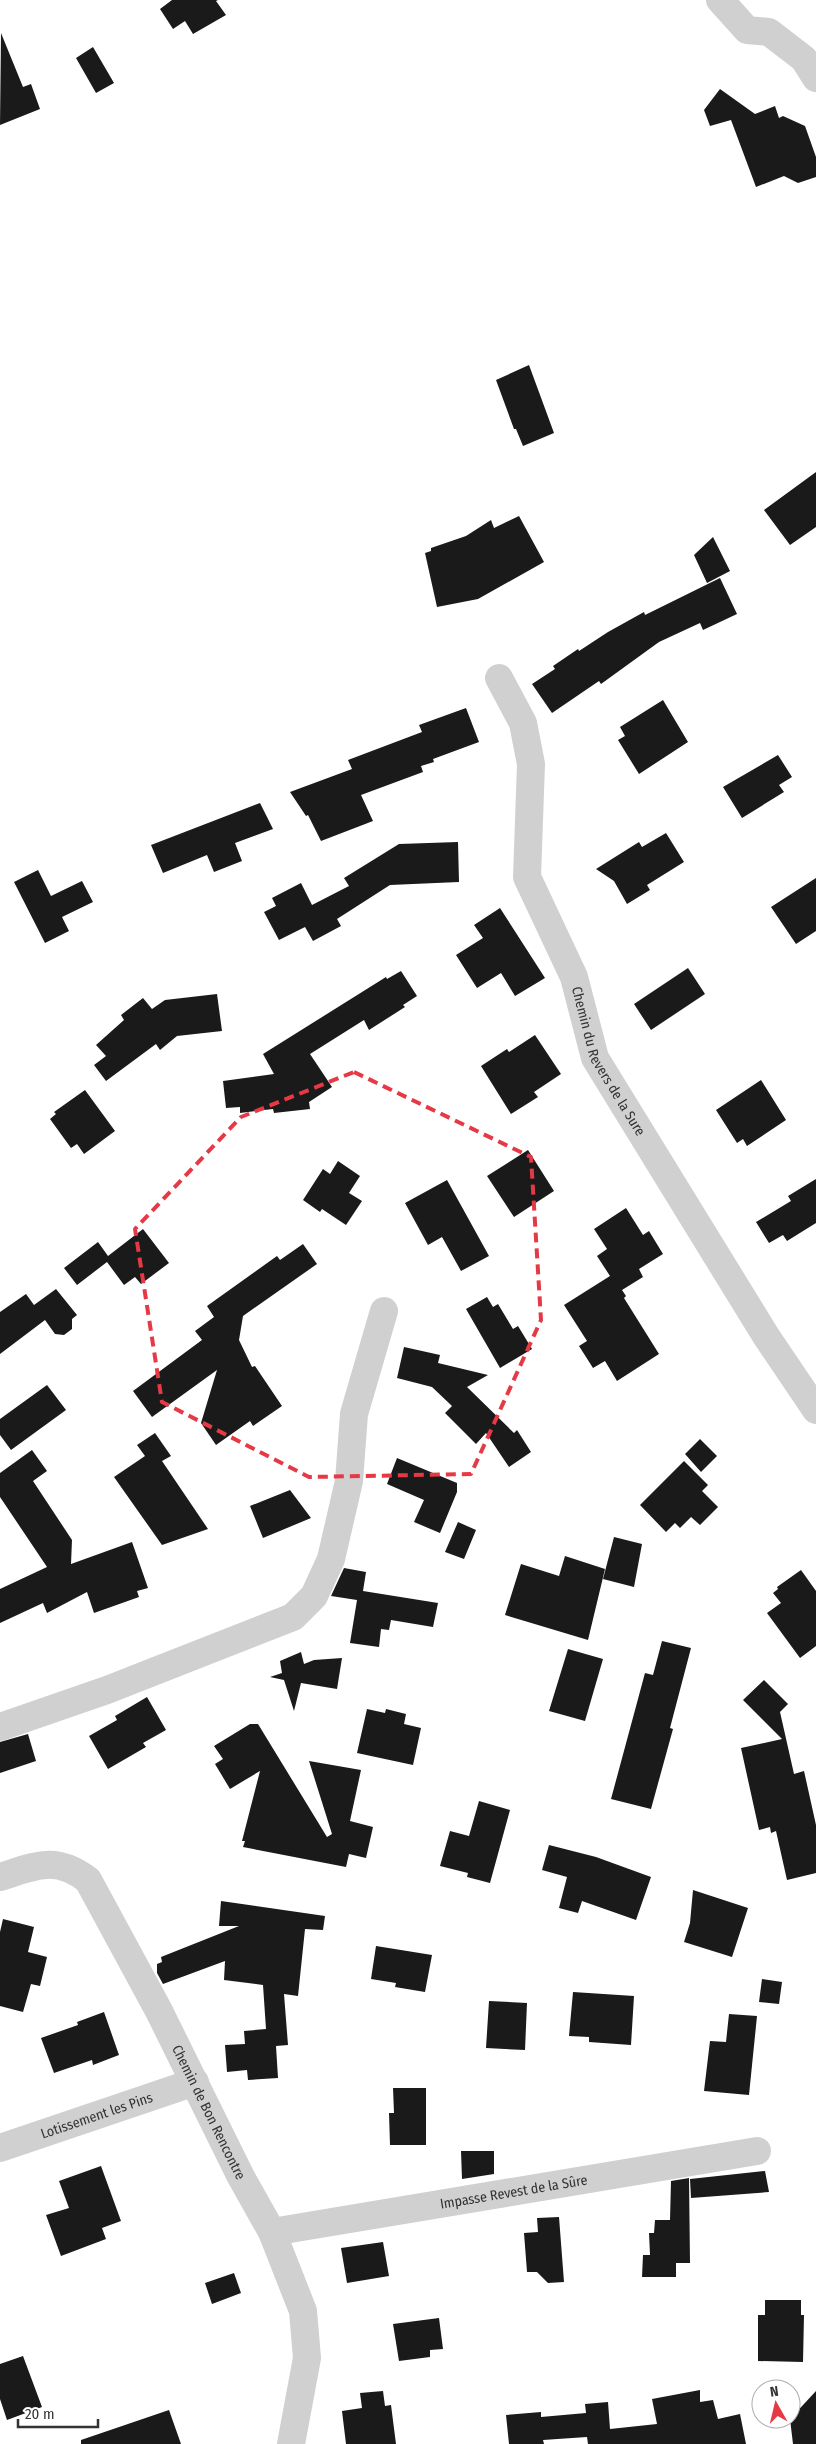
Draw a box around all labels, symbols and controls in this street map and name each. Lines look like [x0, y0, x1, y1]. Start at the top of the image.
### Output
street label: Chemin du Revers de la Sure [568, 985, 649, 1139]
street label: Chemin de Bon Rencontre [168, 2042, 249, 2182]
street label: Lotissement les Pins [39, 2089, 155, 2143]
street label: Impasse Revest de la Sûre [439, 2171, 589, 2213]
north arrow [751, 2379, 801, 2429]
text: N [769, 2383, 780, 2401]
scale bar [18, 2396, 98, 2428]
text: 20 m [25, 2405, 55, 2423]

